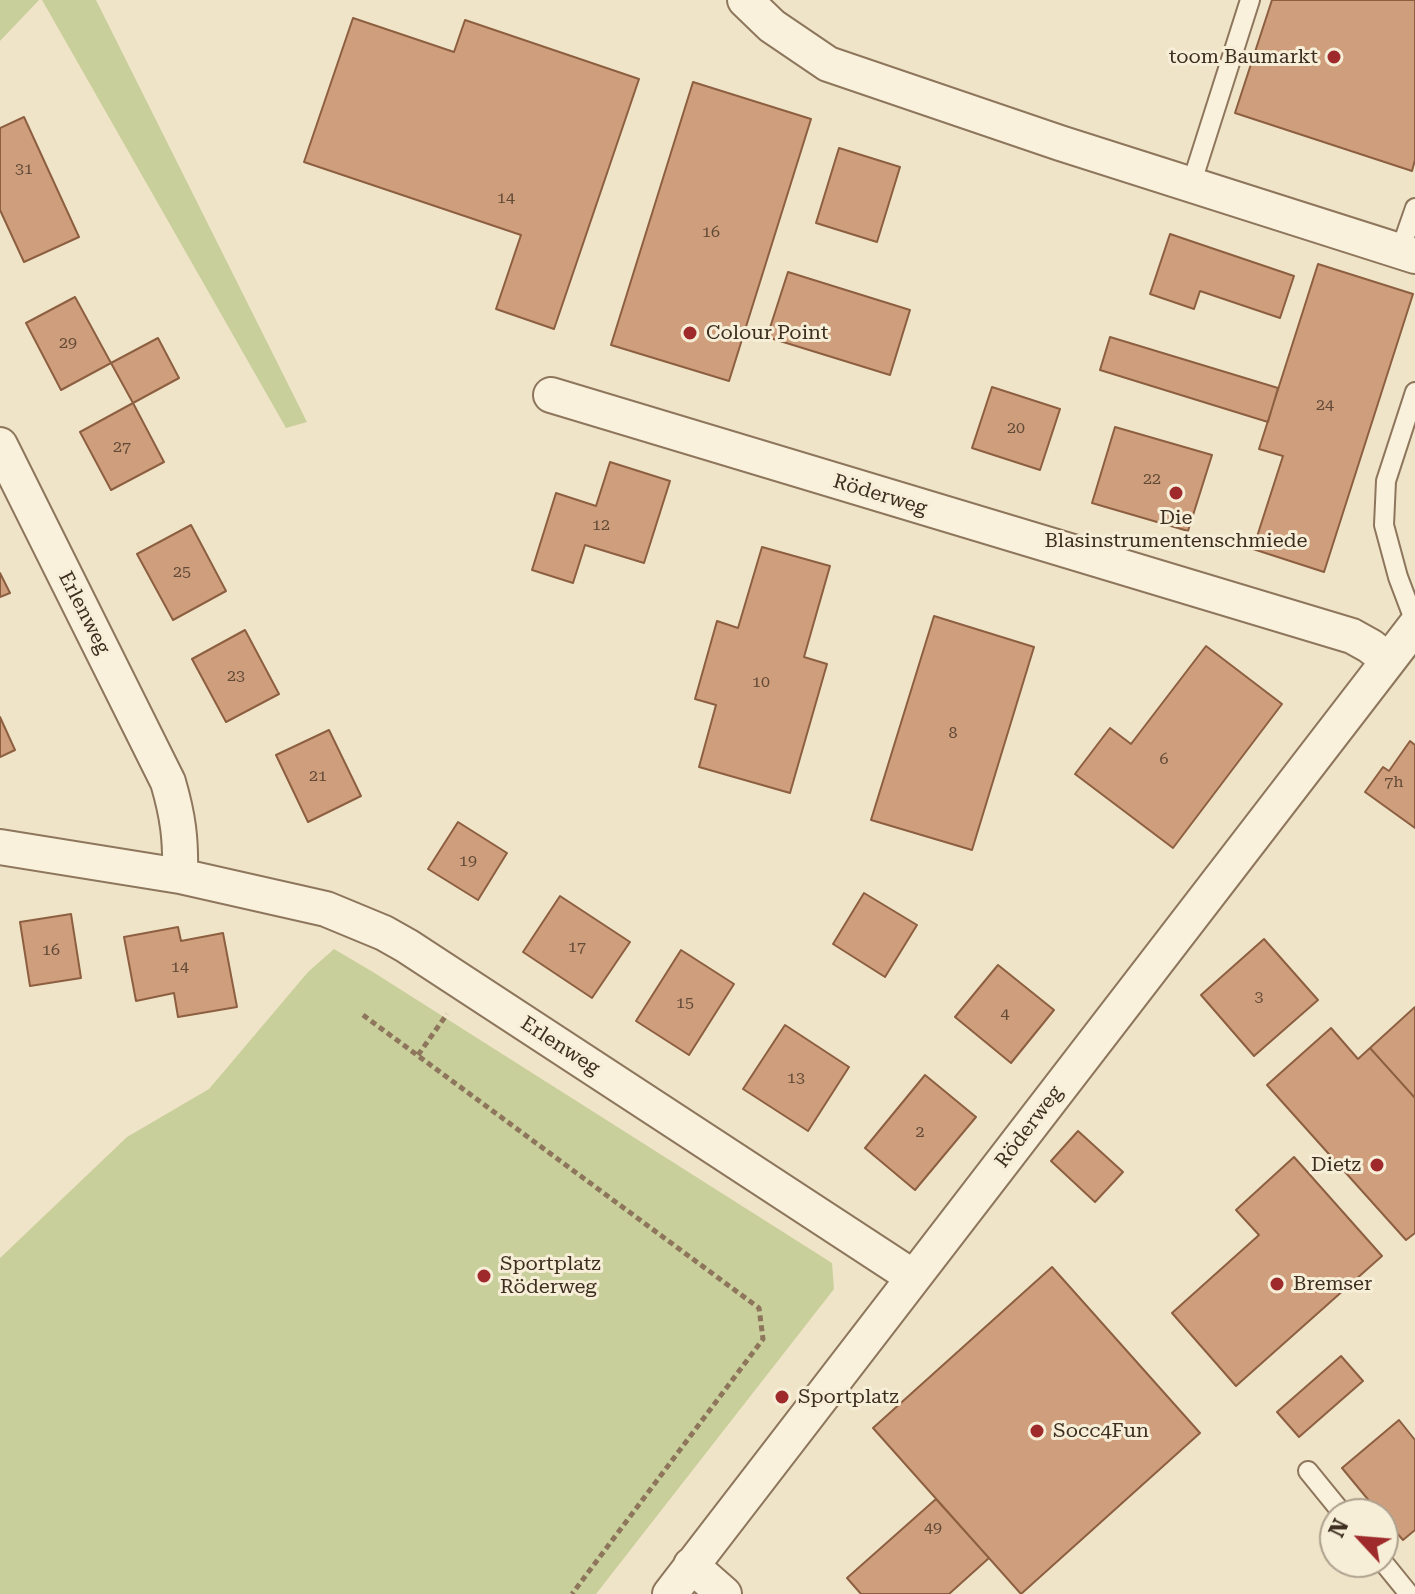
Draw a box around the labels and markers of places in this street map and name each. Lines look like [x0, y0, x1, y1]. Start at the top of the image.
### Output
place label: toom Baumarkt [1169, 45, 1318, 69]
marker: toom Baumarkt [1325, 48, 1343, 66]
place label: Colour Point [706, 321, 828, 345]
marker: Colour Point [681, 324, 699, 342]
marker: Die Blasinstrumentenschmiede [1167, 484, 1185, 502]
place label: Die Blasinstrumentenschmiede [1044, 506, 1308, 553]
place label: Dietz [1311, 1153, 1361, 1177]
marker: Dietz [1368, 1156, 1386, 1174]
place label: Sportplatz Röderweg [500, 1252, 601, 1299]
marker: Sportplatz Röderweg [475, 1267, 493, 1285]
place label: Bremser [1293, 1272, 1372, 1296]
marker: Bremser [1268, 1275, 1286, 1293]
place label: Sportplatz [798, 1385, 899, 1409]
marker: Sportplatz [773, 1388, 791, 1406]
place label: Socc4Fun [1053, 1419, 1149, 1443]
marker: Socc4Fun [1028, 1422, 1046, 1440]

